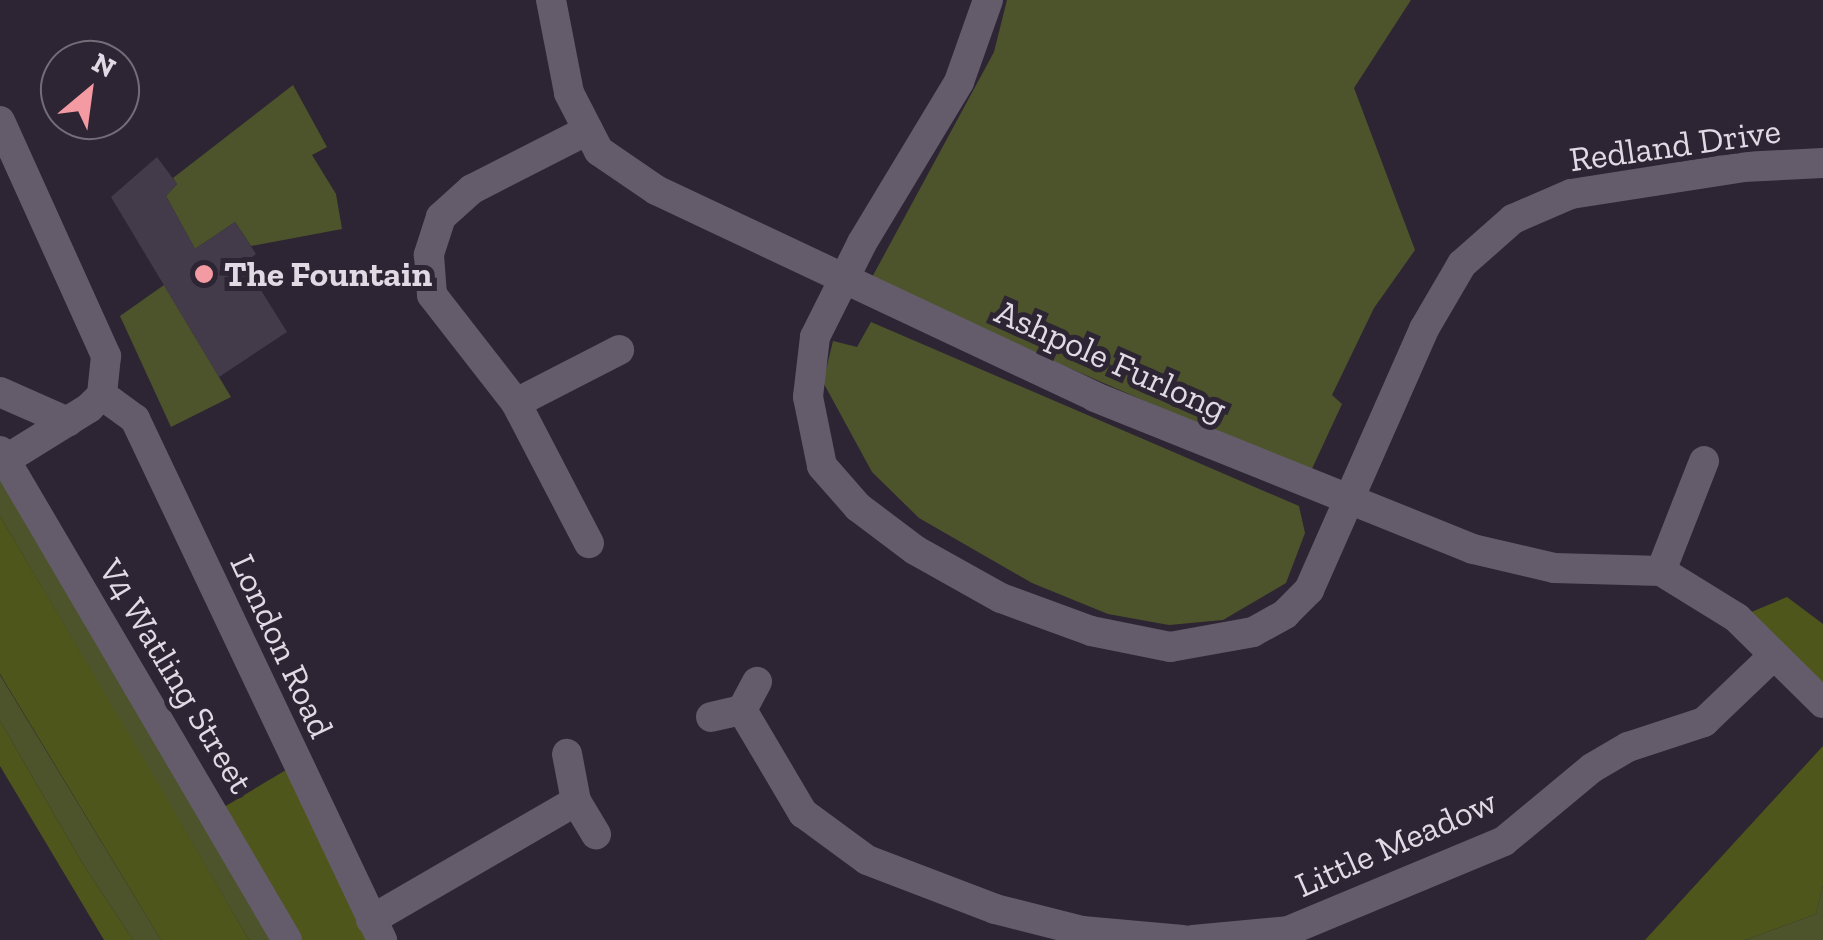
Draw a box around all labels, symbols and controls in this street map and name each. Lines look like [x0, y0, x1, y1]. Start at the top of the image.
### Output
north arrow [40, 40, 140, 140]
text: N [87, 45, 121, 85]
street label: Redland Drive [1567, 109, 1783, 181]
place label: The Fountain [224, 253, 432, 295]
marker: The Fountain [193, 263, 215, 285]
street label: Ashpole Furlong [989, 290, 1233, 430]
street label: London Road [221, 548, 343, 744]
street label: V4 Watling Street [89, 551, 263, 801]
street label: Little Meadow [1289, 780, 1503, 906]

